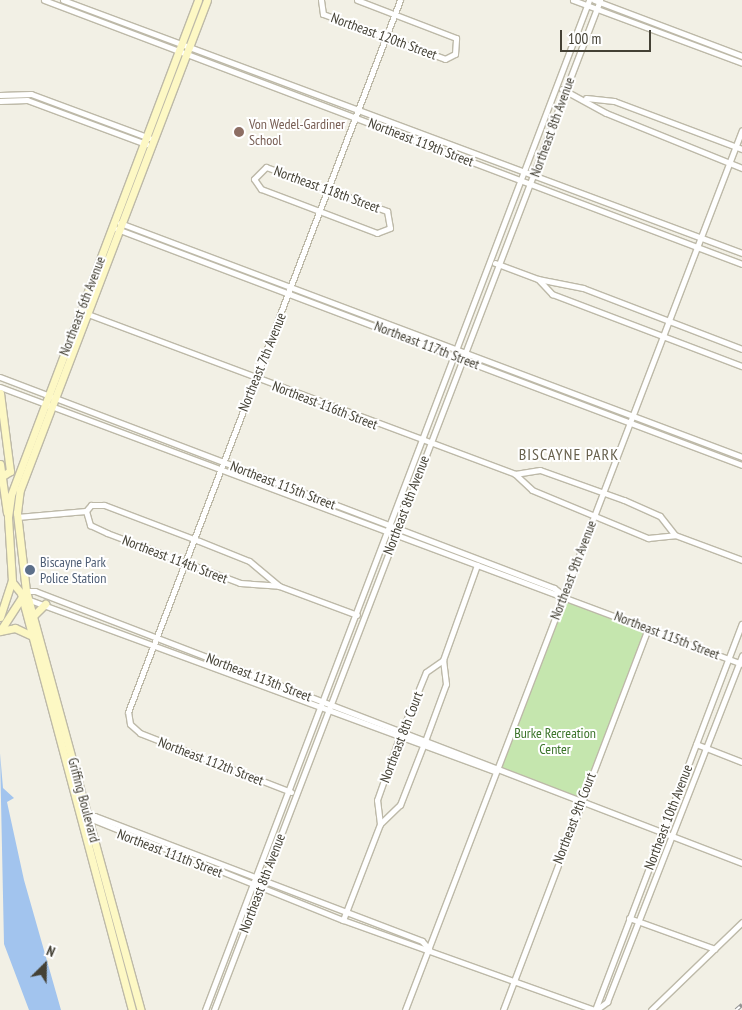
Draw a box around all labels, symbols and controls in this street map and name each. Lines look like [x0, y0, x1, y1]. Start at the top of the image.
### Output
street label: Northeast 120th Street [329, 9, 439, 63]
scale bar [562, 20, 653, 52]
text: 100 m [568, 29, 601, 48]
street label: Northeast 8th Avenue [526, 75, 578, 179]
street label: Northeast 119th Street [366, 114, 476, 170]
place label: Von Wedel-Gardiner School [249, 116, 345, 148]
marker: Von Wedel-Gardiner School [233, 126, 245, 138]
street label: Northeast 118th Street [272, 162, 382, 216]
street label: Northeast 6th Avenue [55, 254, 109, 358]
street label: Northeast 7th Avenue [234, 310, 290, 414]
street label: Northeast 117th Street [372, 317, 482, 373]
street label: Northeast 116th Street [270, 377, 380, 433]
district label: BISCAYNE PARK [517, 444, 621, 464]
street label: Northeast 8th Avenue [379, 453, 433, 557]
street label: Northeast 115th Street [228, 457, 338, 513]
street label: Northeast 9th Avenue [546, 518, 600, 622]
street label: Northeast 114th Street [120, 531, 230, 587]
place label: Biscayne Park Police Station [40, 554, 106, 586]
marker: Biscayne Park Police Station [24, 564, 36, 576]
street label: Northeast 115th Street [612, 607, 722, 663]
street label: Northeast 113th Street [204, 649, 314, 705]
street label: Northeast 8th Court [376, 689, 426, 785]
park label: Burke Recreation Center [514, 725, 596, 758]
street label: Northeast 112th Street [156, 733, 266, 789]
street label: Griffing Boulevard [65, 756, 103, 844]
street label: Northeast 10th Avenue [640, 762, 696, 872]
street label: Northeast 9th Court [549, 770, 599, 866]
street label: Northeast 111th Street [115, 825, 225, 881]
street label: Northeast 8th Avenue [235, 831, 289, 935]
north arrow [20, 940, 70, 990]
text: N [44, 941, 58, 961]

